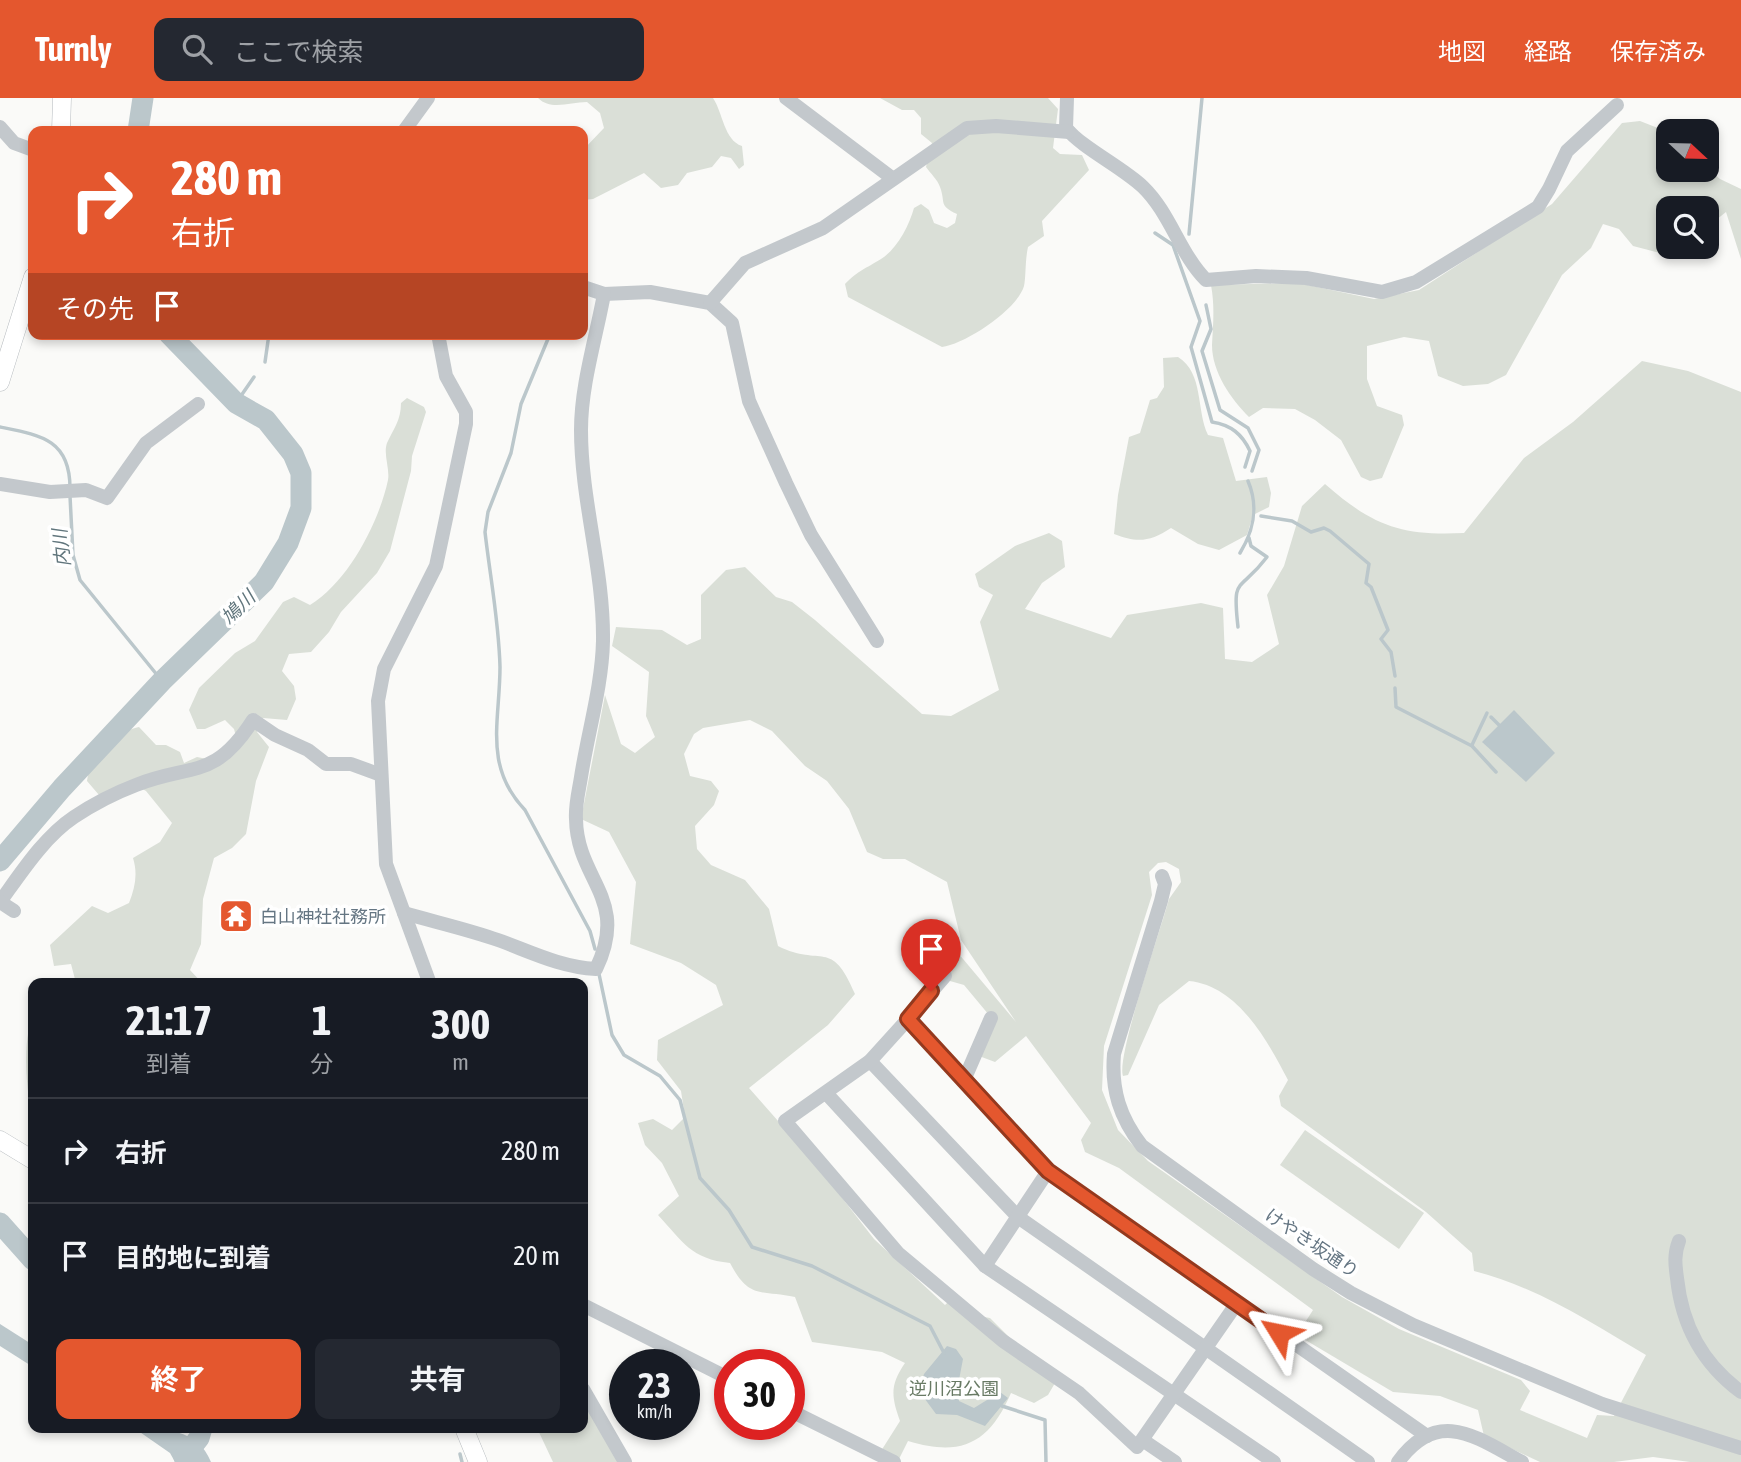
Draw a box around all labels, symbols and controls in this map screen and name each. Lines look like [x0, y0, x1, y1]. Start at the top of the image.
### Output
search box [154, 18, 644, 81]
text: Turnly [35, 30, 112, 68]
icon: search [178, 30, 216, 68]
text: ここで検索 [234, 37, 364, 67]
text: 地図 [1438, 38, 1486, 65]
text: 経路 [1524, 38, 1572, 65]
text: 保存済み [1610, 38, 1706, 65]
north arrow [1656, 119, 1718, 182]
map controls [1656, 119, 1719, 259]
text: 280 m [171, 149, 282, 205]
icon: right [56, 154, 147, 245]
button: search [1656, 196, 1719, 259]
text: 右折 [171, 214, 235, 251]
icon: arrive [148, 287, 186, 325]
text: その先 [56, 294, 134, 324]
water label: 内川 [48, 526, 74, 568]
water label: 鳩川 [217, 585, 261, 628]
temple icon: 白山神社社務所 [217, 897, 255, 935]
place label: 白山神社社務所 [260, 906, 386, 927]
pin [901, 919, 961, 991]
icon: arrive [912, 930, 950, 968]
text: 21:17 [126, 996, 212, 1044]
text: 1 [312, 996, 331, 1044]
text: 300 [431, 1000, 490, 1048]
text: m [452, 1049, 469, 1075]
text: 到着 [146, 1051, 192, 1077]
text: 分 [310, 1051, 333, 1077]
icon: right [56, 1132, 94, 1170]
text: 280 m [501, 1136, 560, 1166]
text: 右折 [115, 1138, 167, 1168]
street label: けやき坂通り [1261, 1204, 1363, 1282]
icon: arrive [56, 1237, 94, 1275]
text: 20 m [513, 1241, 560, 1271]
text: 目的地に到着 [115, 1243, 271, 1273]
position arrow [1242, 1296, 1316, 1370]
button: 終了 [56, 1339, 301, 1419]
button: 共有 [315, 1339, 560, 1419]
speed limit sign: 30 [714, 1349, 805, 1440]
text: 23 [638, 1365, 671, 1405]
park label: 逆川沼公園 [909, 1378, 999, 1399]
text: km/h [637, 1401, 672, 1422]

